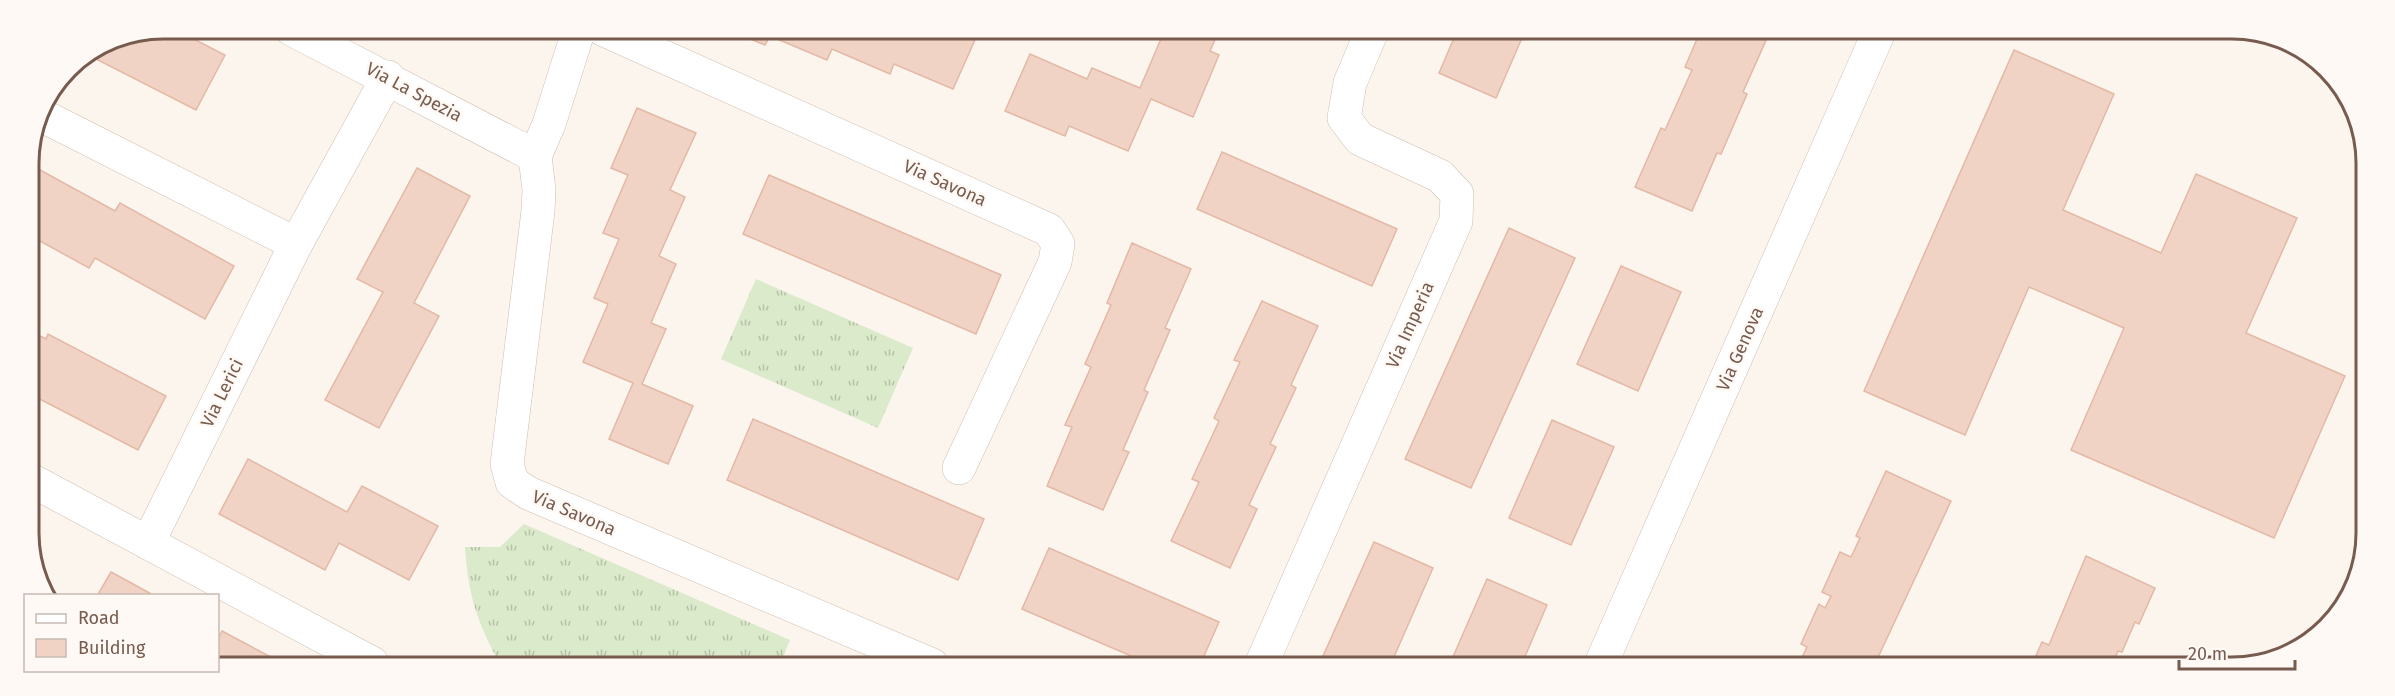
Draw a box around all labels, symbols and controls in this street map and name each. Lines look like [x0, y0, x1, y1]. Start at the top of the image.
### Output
street label: Via La Spezia [362, 57, 466, 127]
street label: Via Savona [900, 155, 990, 211]
street label: Via Imperia [1381, 278, 1439, 372]
street label: Via Genova [1712, 303, 1768, 395]
street label: Via Lerici [196, 355, 248, 431]
street label: Via Savona [529, 486, 619, 540]
legend [24, 594, 219, 672]
text: Road [78, 607, 120, 629]
scale bar [2179, 633, 2294, 671]
text: Building [78, 637, 146, 659]
text: 20 m [2188, 643, 2227, 665]

